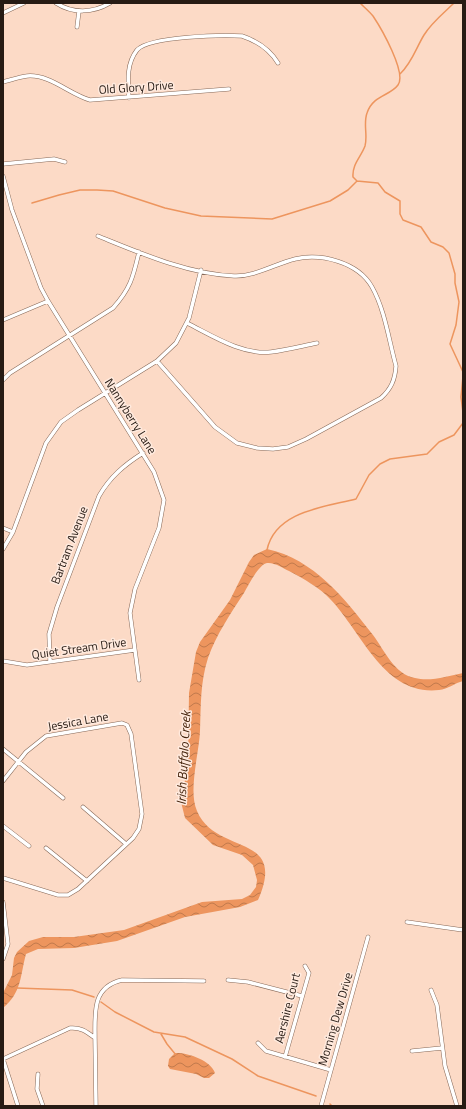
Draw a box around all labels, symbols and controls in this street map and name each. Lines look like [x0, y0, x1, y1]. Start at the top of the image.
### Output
street label: Old Glory Drive [98, 75, 174, 99]
street label: Nannyberry Lane [100, 374, 162, 458]
street label: Bartram Avenue [45, 503, 93, 587]
street label: Quiet Stream Drive [30, 632, 128, 664]
street label: Jessica Lane [46, 706, 110, 736]
water label: Irish Buffalo Creek [171, 709, 196, 805]
street label: Aershire Court [269, 970, 305, 1045]
street label: Morning Dew Drive [313, 970, 357, 1068]

